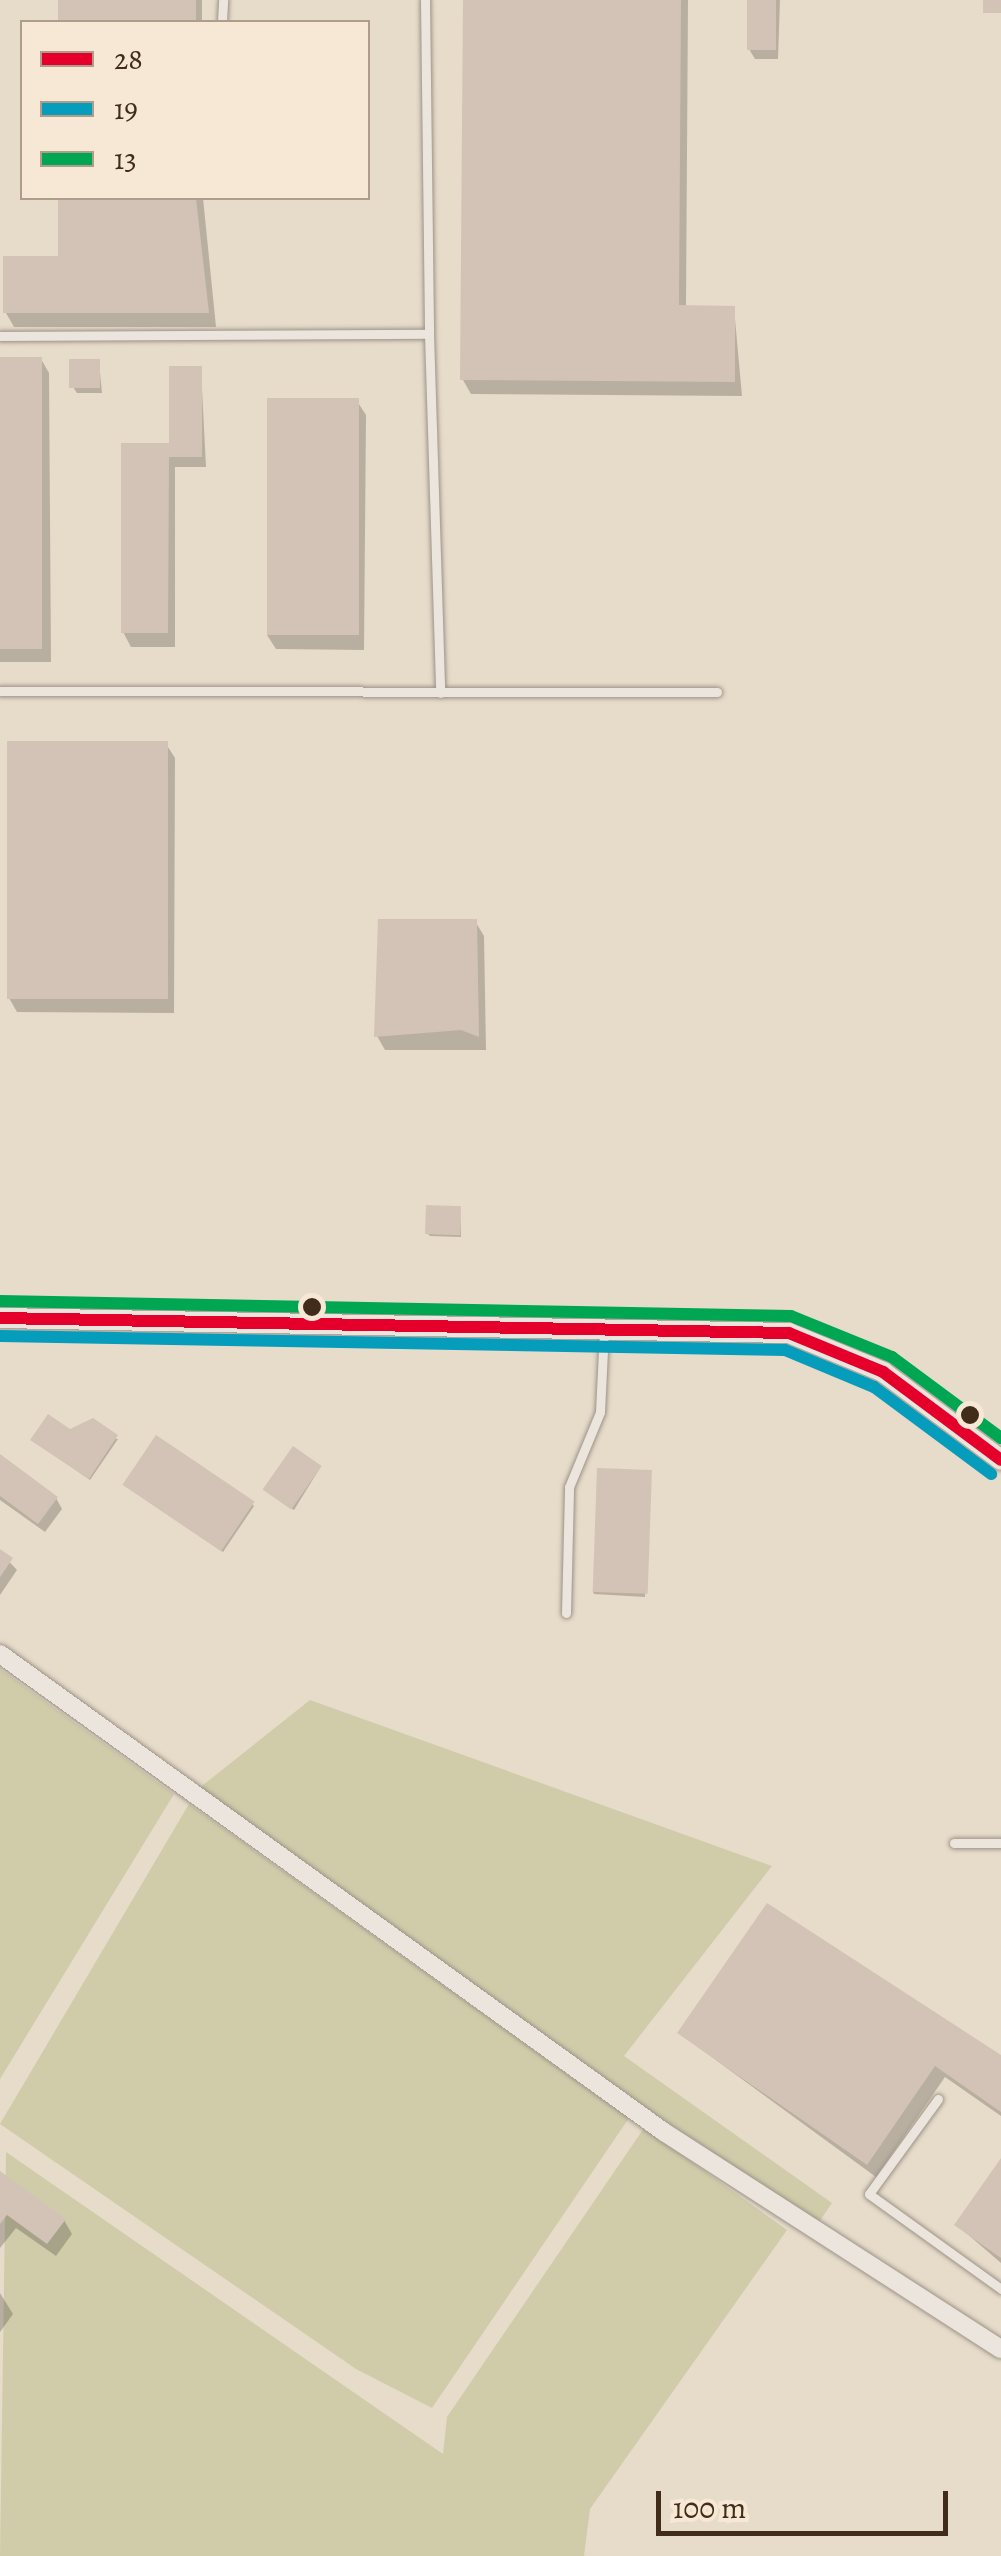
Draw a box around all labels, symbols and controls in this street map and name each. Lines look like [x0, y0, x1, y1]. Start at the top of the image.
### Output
legend [20, 20, 370, 200]
text: 28 [114, 39, 143, 79]
text: 19 [114, 89, 138, 129]
text: 13 [114, 139, 137, 179]
unlabelled marker [302, 1297, 322, 1317]
unlabelled marker [960, 1405, 980, 1425]
scale bar [661, 2471, 954, 2533]
text: 100 m [673, 2488, 746, 2528]

